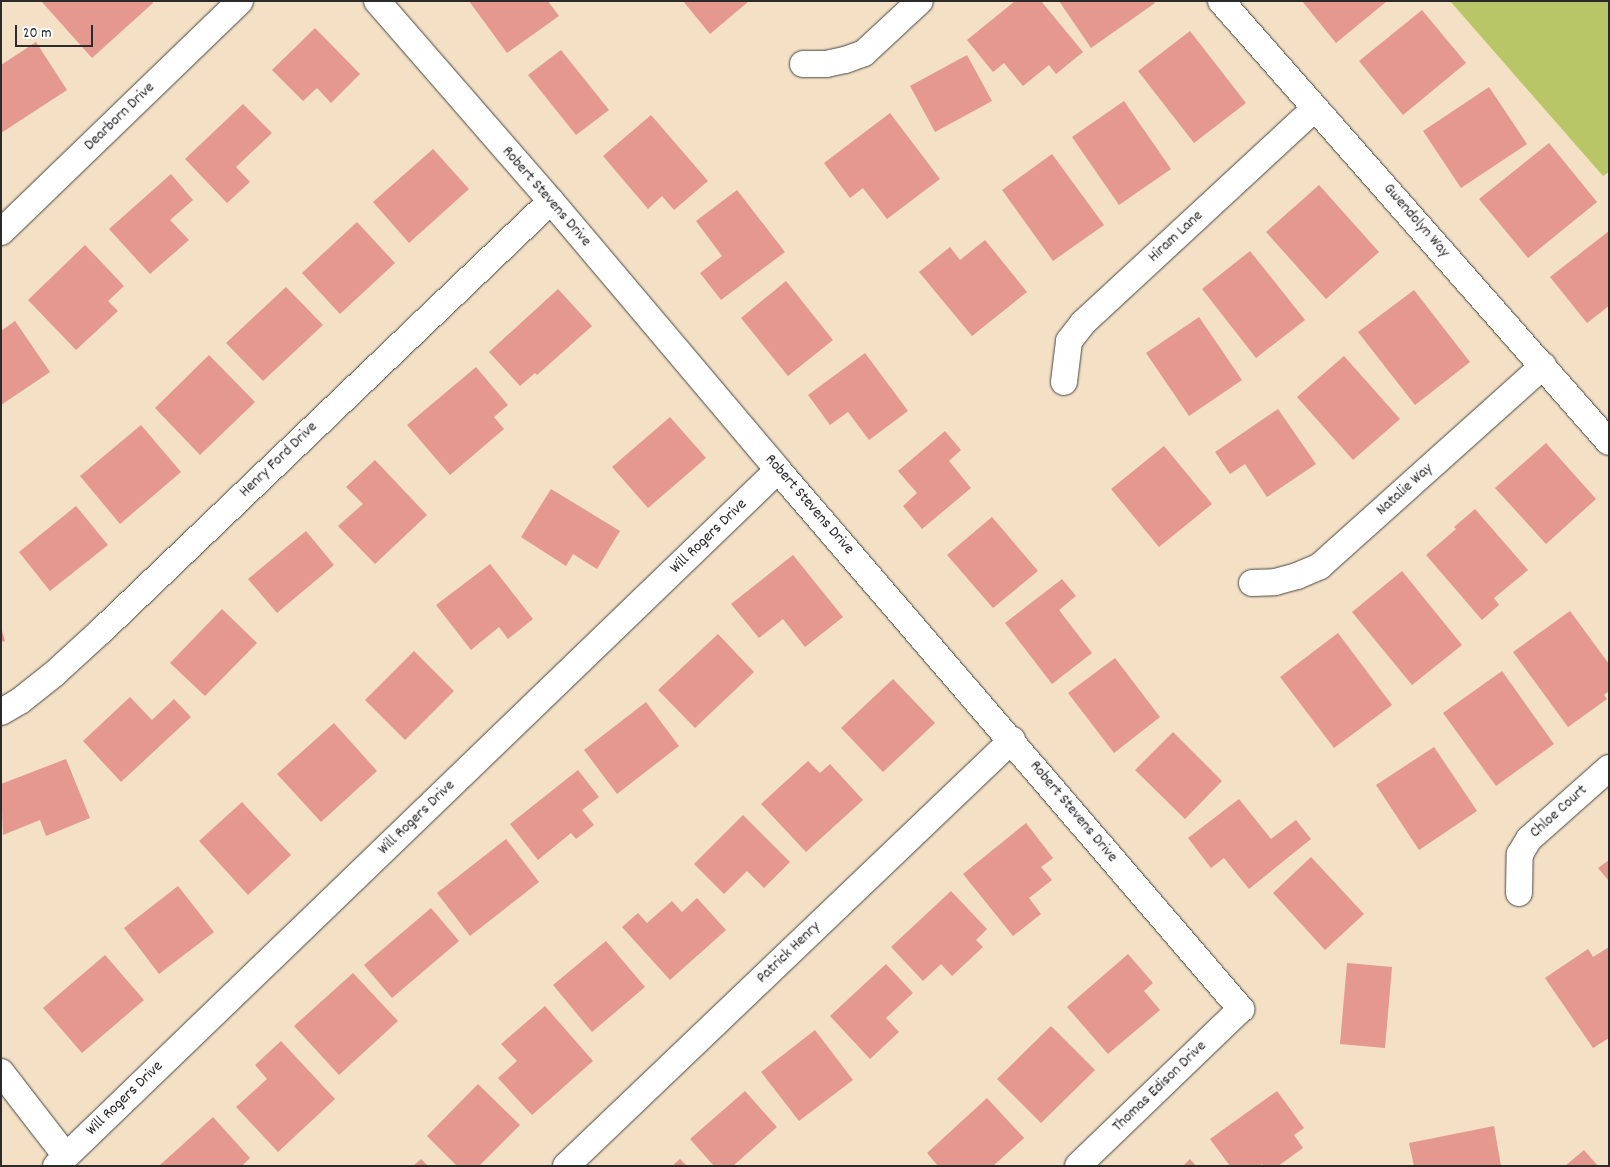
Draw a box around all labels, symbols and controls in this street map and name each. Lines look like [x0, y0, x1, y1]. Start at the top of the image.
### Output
scale bar [18, 15, 95, 47]
text: 20 m [23, 23, 51, 45]
street label: Dearborn Drive [81, 79, 159, 155]
street label: Robert Stevens Drive [497, 143, 595, 251]
street label: Gwendolyn Way [1379, 180, 1453, 262]
street label: Hiram Lane [1145, 207, 1207, 267]
street label: Henry Ford Drive [236, 418, 322, 502]
street label: Robert Stevens Drive [760, 451, 858, 559]
street label: Natalie Way [1373, 460, 1437, 520]
street label: Will Rogers Drive [667, 496, 751, 578]
street label: Robert Stevens Drive [1025, 757, 1121, 867]
street label: Will Rogers Drive [375, 777, 459, 859]
street label: Chloe Court [1526, 781, 1592, 843]
street label: Patrick Henry [753, 918, 825, 988]
street label: Thomas Edison Drive [1109, 1037, 1211, 1137]
street label: Will Rogers Drive [83, 1058, 167, 1140]

